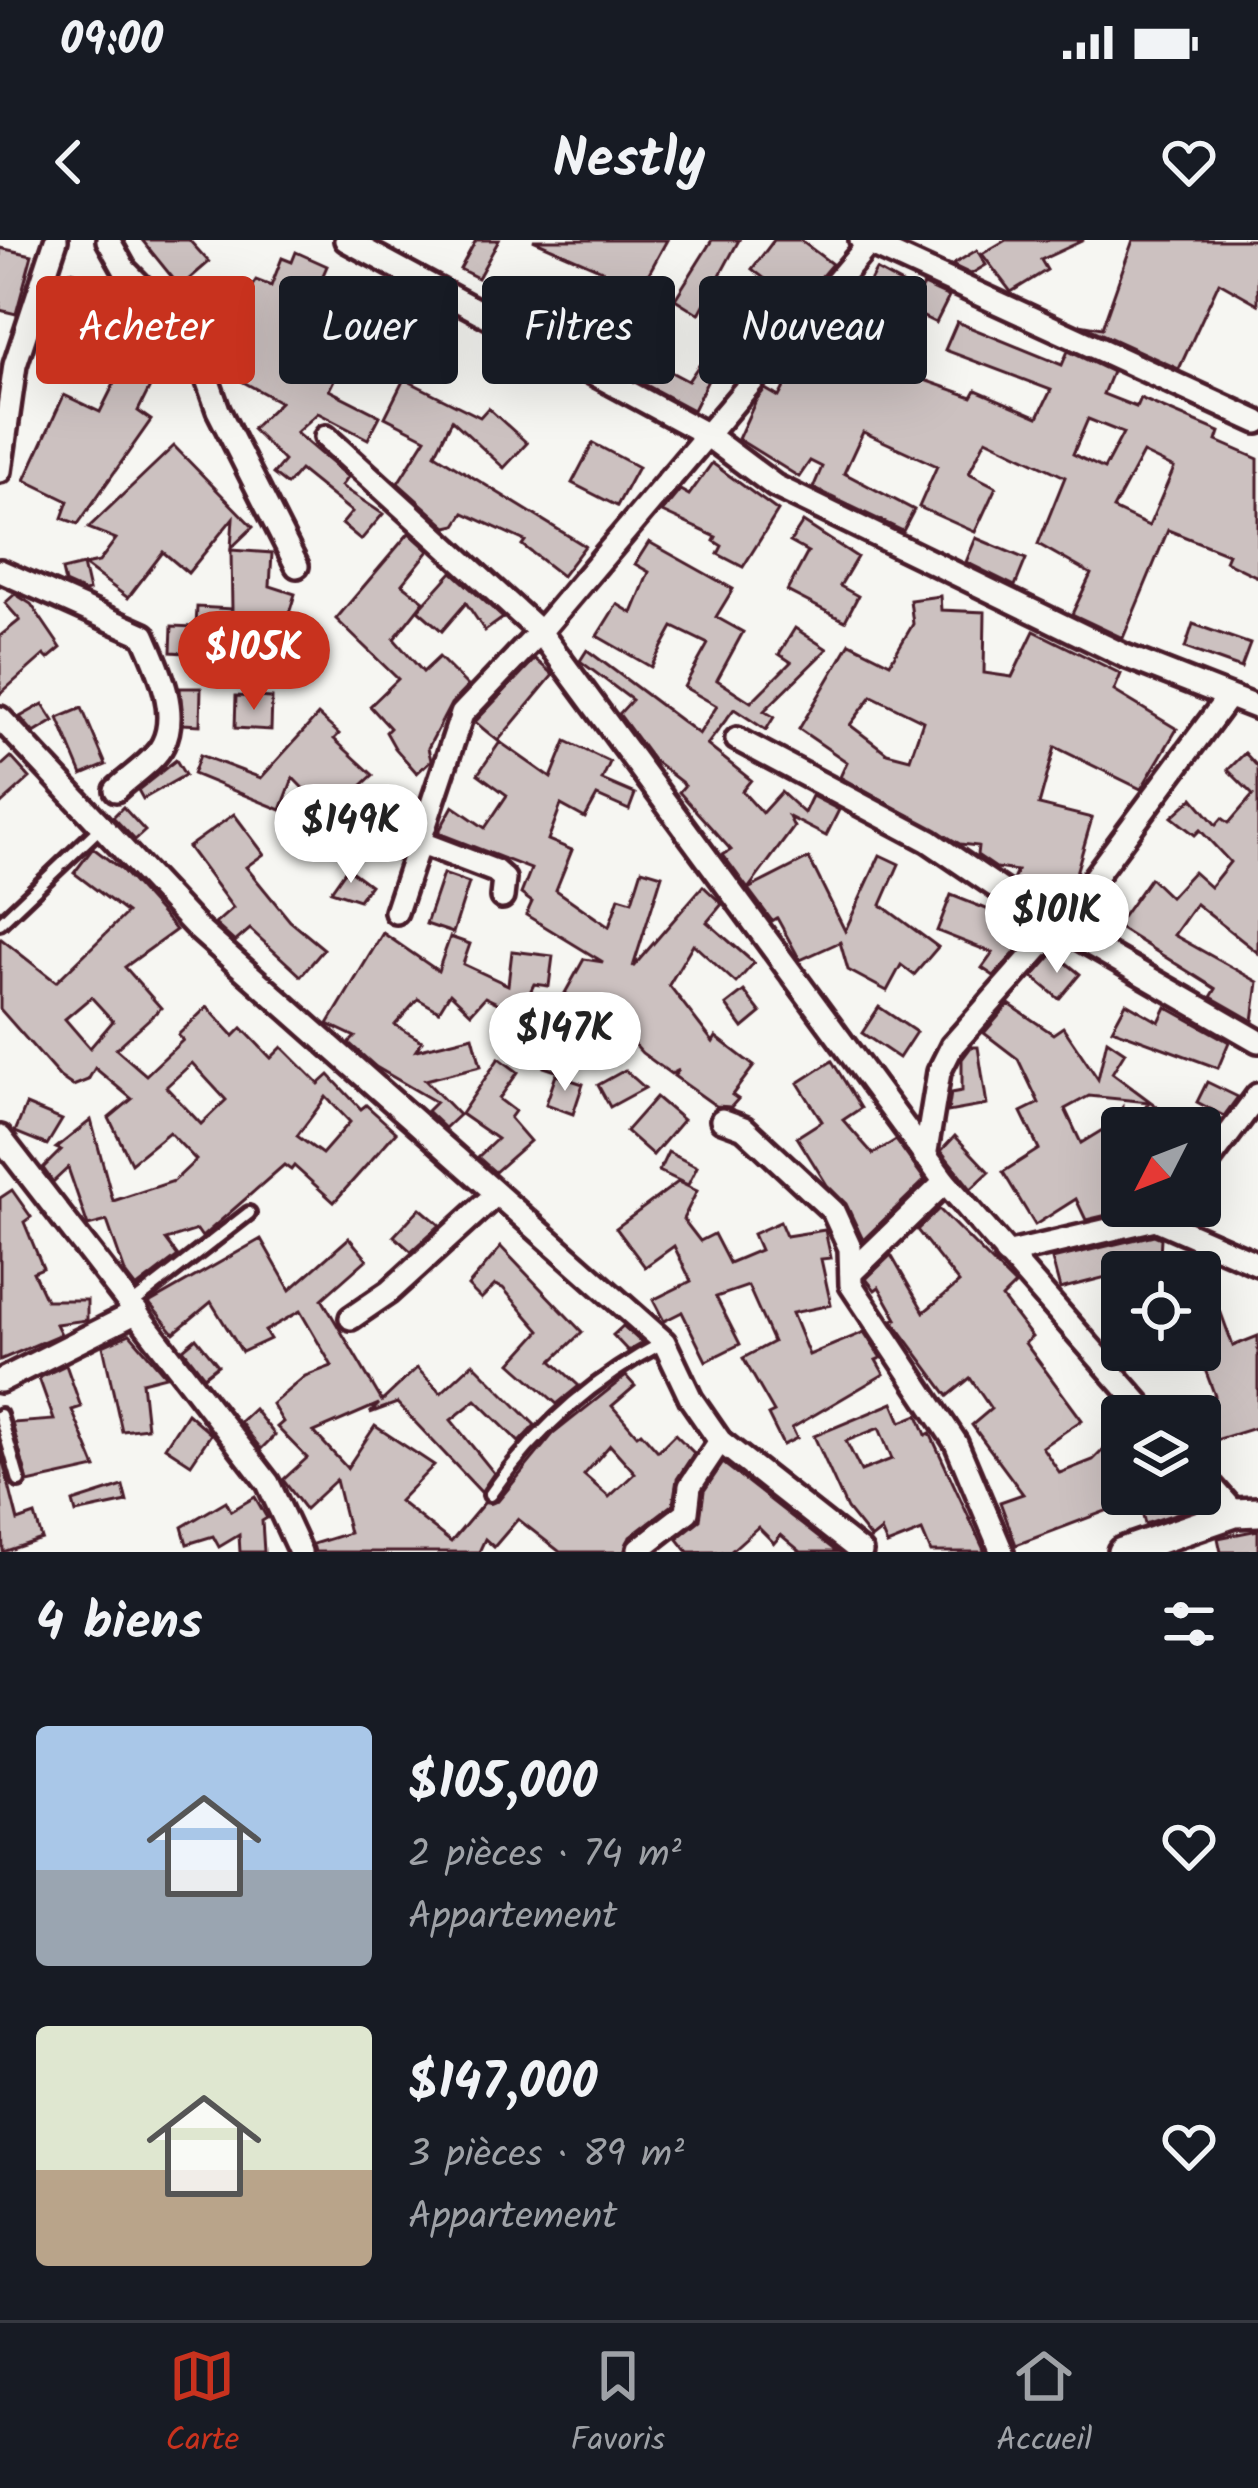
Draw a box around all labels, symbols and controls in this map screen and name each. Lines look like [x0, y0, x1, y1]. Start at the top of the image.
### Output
text: 09:00 [60, 6, 163, 78]
text: Nestly [553, 119, 705, 205]
icon: back [36, 129, 102, 195]
icon: heart [1156, 129, 1222, 195]
chip: Acheter [36, 276, 255, 384]
chip: Louer [279, 276, 458, 384]
chip: Filtres [482, 276, 675, 384]
chip: Nouveau [699, 276, 927, 384]
pin: $105K [170, 611, 338, 713]
text: $105K [205, 619, 303, 681]
pin: $149K [267, 784, 435, 886]
text: $149K [301, 792, 401, 854]
pin: $101K [973, 874, 1141, 976]
text: $101K [1012, 882, 1102, 944]
pin: $147K [481, 992, 649, 1094]
text: $147K [516, 1000, 614, 1062]
north arrow [1101, 1107, 1221, 1227]
map controls [1101, 1107, 1221, 1515]
button: locate [1101, 1251, 1221, 1371]
button: layers [1101, 1395, 1221, 1515]
text: 4 biens [36, 1584, 203, 1665]
icon: filters [1156, 1591, 1222, 1657]
text: $105,000 [408, 1744, 597, 1825]
icon: home [132, 1774, 276, 1918]
icon: heart [1156, 1813, 1222, 1879]
text: 2 pièces · 74 m² [408, 1825, 682, 1887]
text: Appartement [408, 1887, 617, 1949]
text: $147,000 [408, 2044, 597, 2125]
icon: home [132, 2074, 276, 2218]
icon: heart [1156, 2113, 1222, 2179]
text: 3 pièces · 89 m² [408, 2125, 684, 2187]
text: Appartement [408, 2187, 617, 2249]
tab: Carte [166, 2343, 239, 2468]
tab: Favoris [571, 2343, 665, 2468]
tab: Accueil [996, 2343, 1092, 2468]

